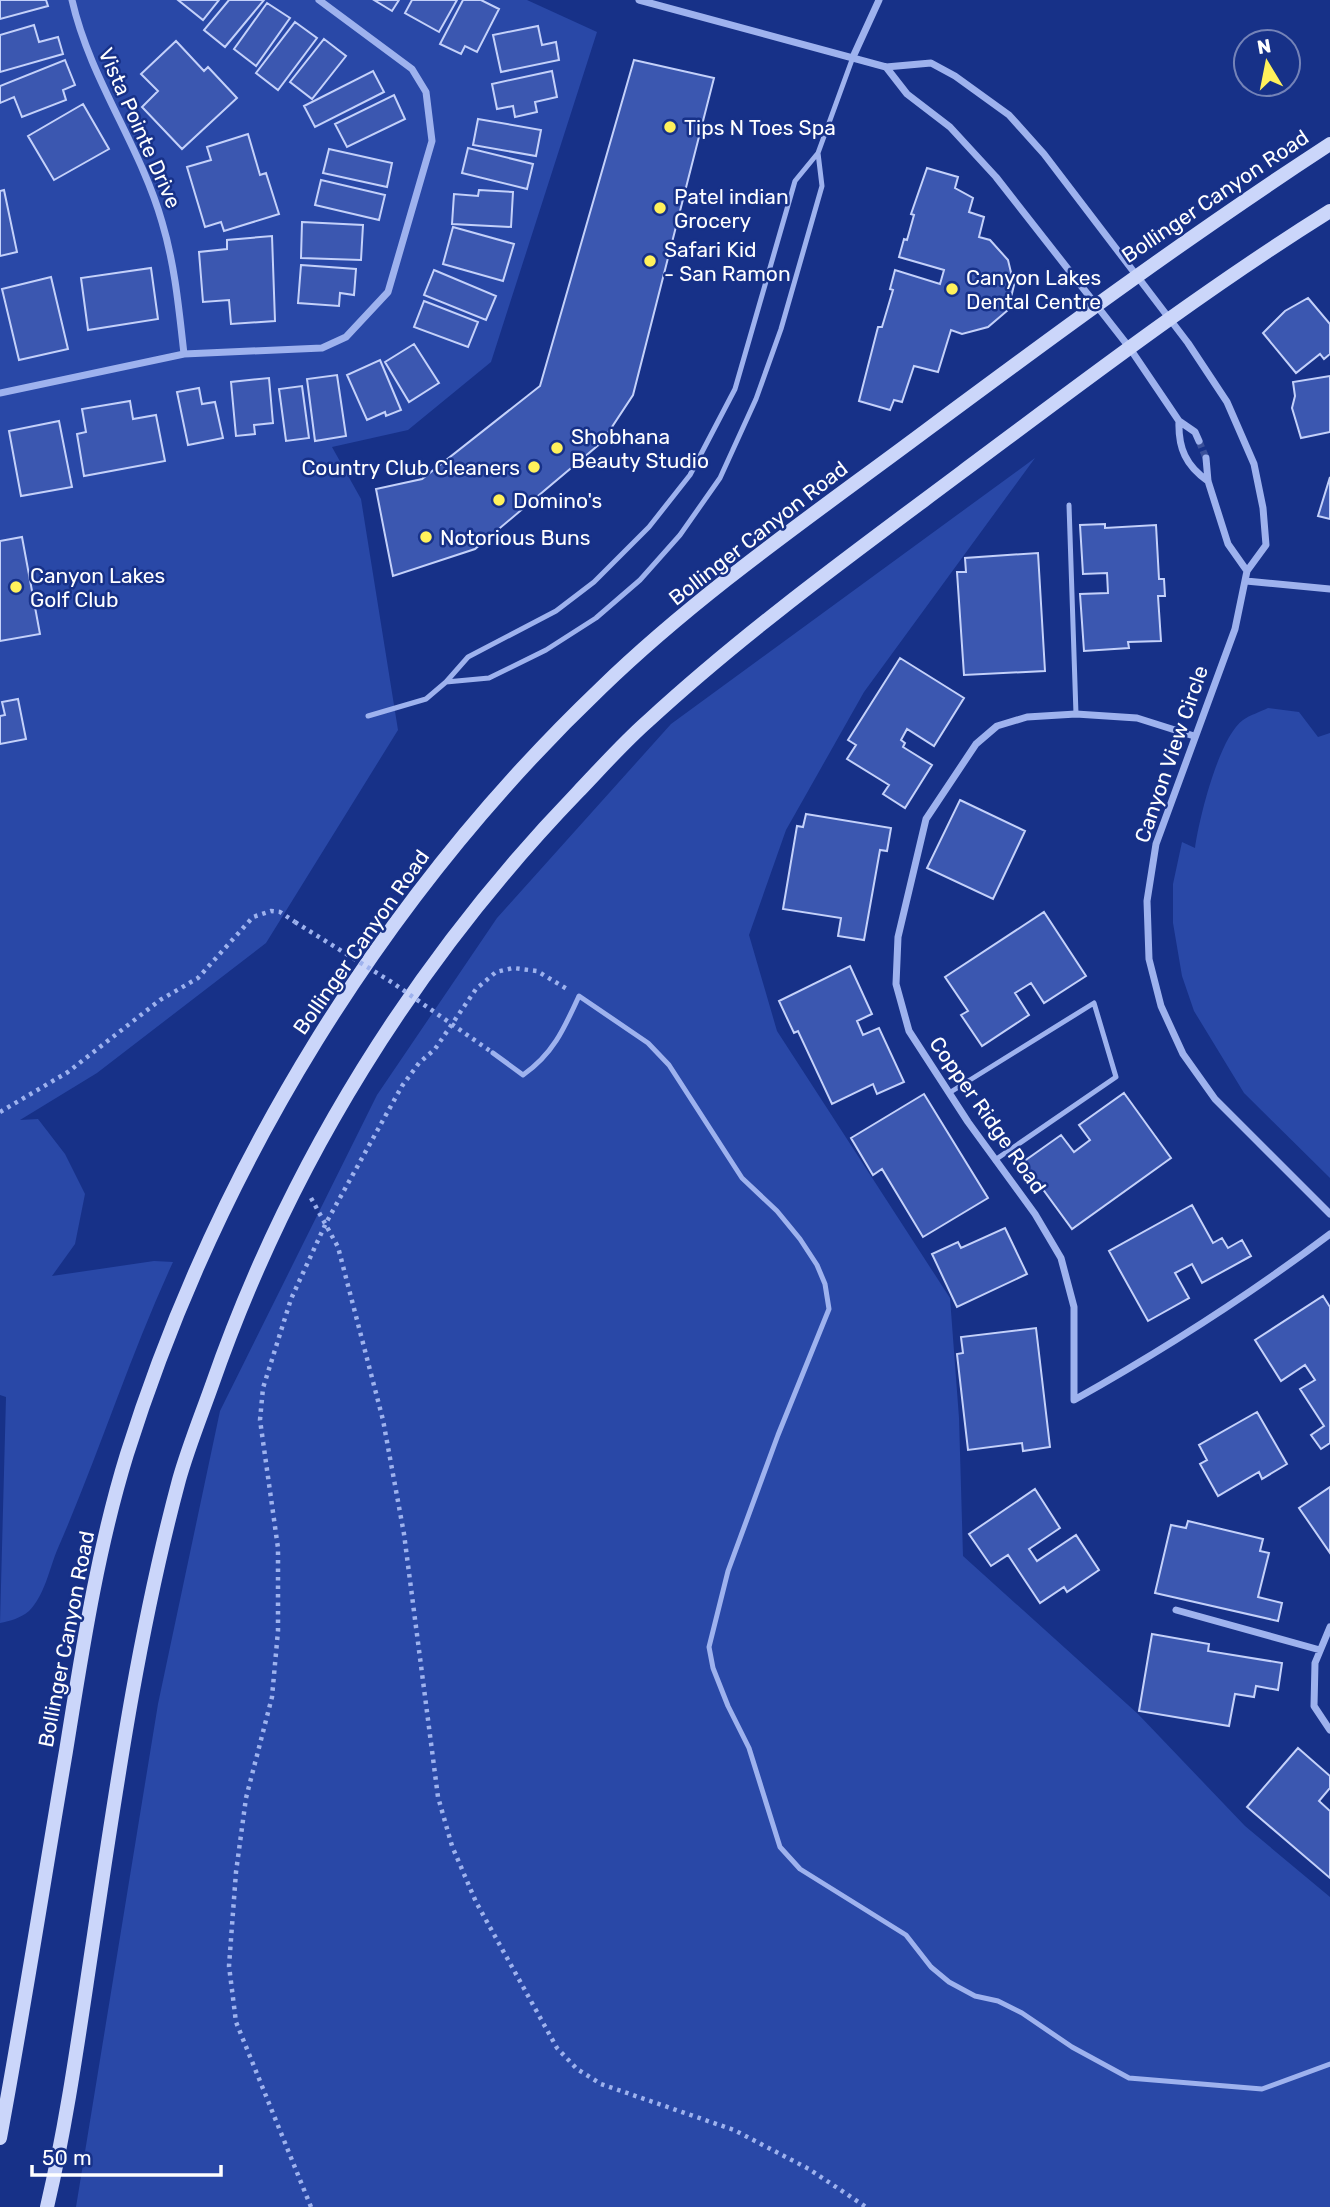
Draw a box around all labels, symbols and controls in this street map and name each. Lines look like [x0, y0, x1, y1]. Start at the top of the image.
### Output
north arrow [1232, 28, 1302, 98]
text: N [1255, 34, 1273, 59]
street label: Vista Pointe Drive [93, 44, 187, 212]
place label: Tips N Toes Spa [684, 115, 836, 140]
marker: Tips N Toes Spa [662, 119, 678, 135]
street label: Bollinger Canyon Road [1117, 124, 1313, 268]
place label: Patel indian Grocery [674, 184, 789, 233]
marker: Patel indian Grocery [652, 200, 668, 216]
place label: Safari Kid - San Ramon [664, 237, 791, 286]
marker: Safari Kid - San Ramon [642, 253, 658, 269]
place label: Canyon Lakes Dental Centre [966, 265, 1101, 314]
marker: Canyon Lakes Dental Centre [944, 281, 960, 297]
place label: Shobhana Beauty Studio [571, 424, 709, 473]
marker: Shobhana Beauty Studio [549, 440, 565, 456]
place label: Country Club Cleaners [301, 455, 520, 480]
street label: Bollinger Canyon Road [664, 455, 852, 611]
marker: Country Club Cleaners [526, 459, 542, 475]
place label: Domino's [513, 488, 602, 513]
marker: Domino's [491, 492, 507, 508]
place label: Notorious Buns [440, 525, 591, 550]
marker: Notorious Buns [418, 529, 434, 545]
place label: Canyon Lakes Golf Club [30, 563, 165, 612]
marker: Canyon Lakes Golf Club [8, 579, 24, 595]
street label: Canyon View Circle [1129, 662, 1213, 846]
street label: Bollinger Canyon Road [288, 845, 434, 1039]
street label: Copper Ridge Road [924, 1032, 1052, 1198]
street label: Bollinger Canyon Road [33, 1529, 99, 1749]
scale bar [32, 2134, 220, 2178]
text: 50 m [42, 2145, 92, 2170]

